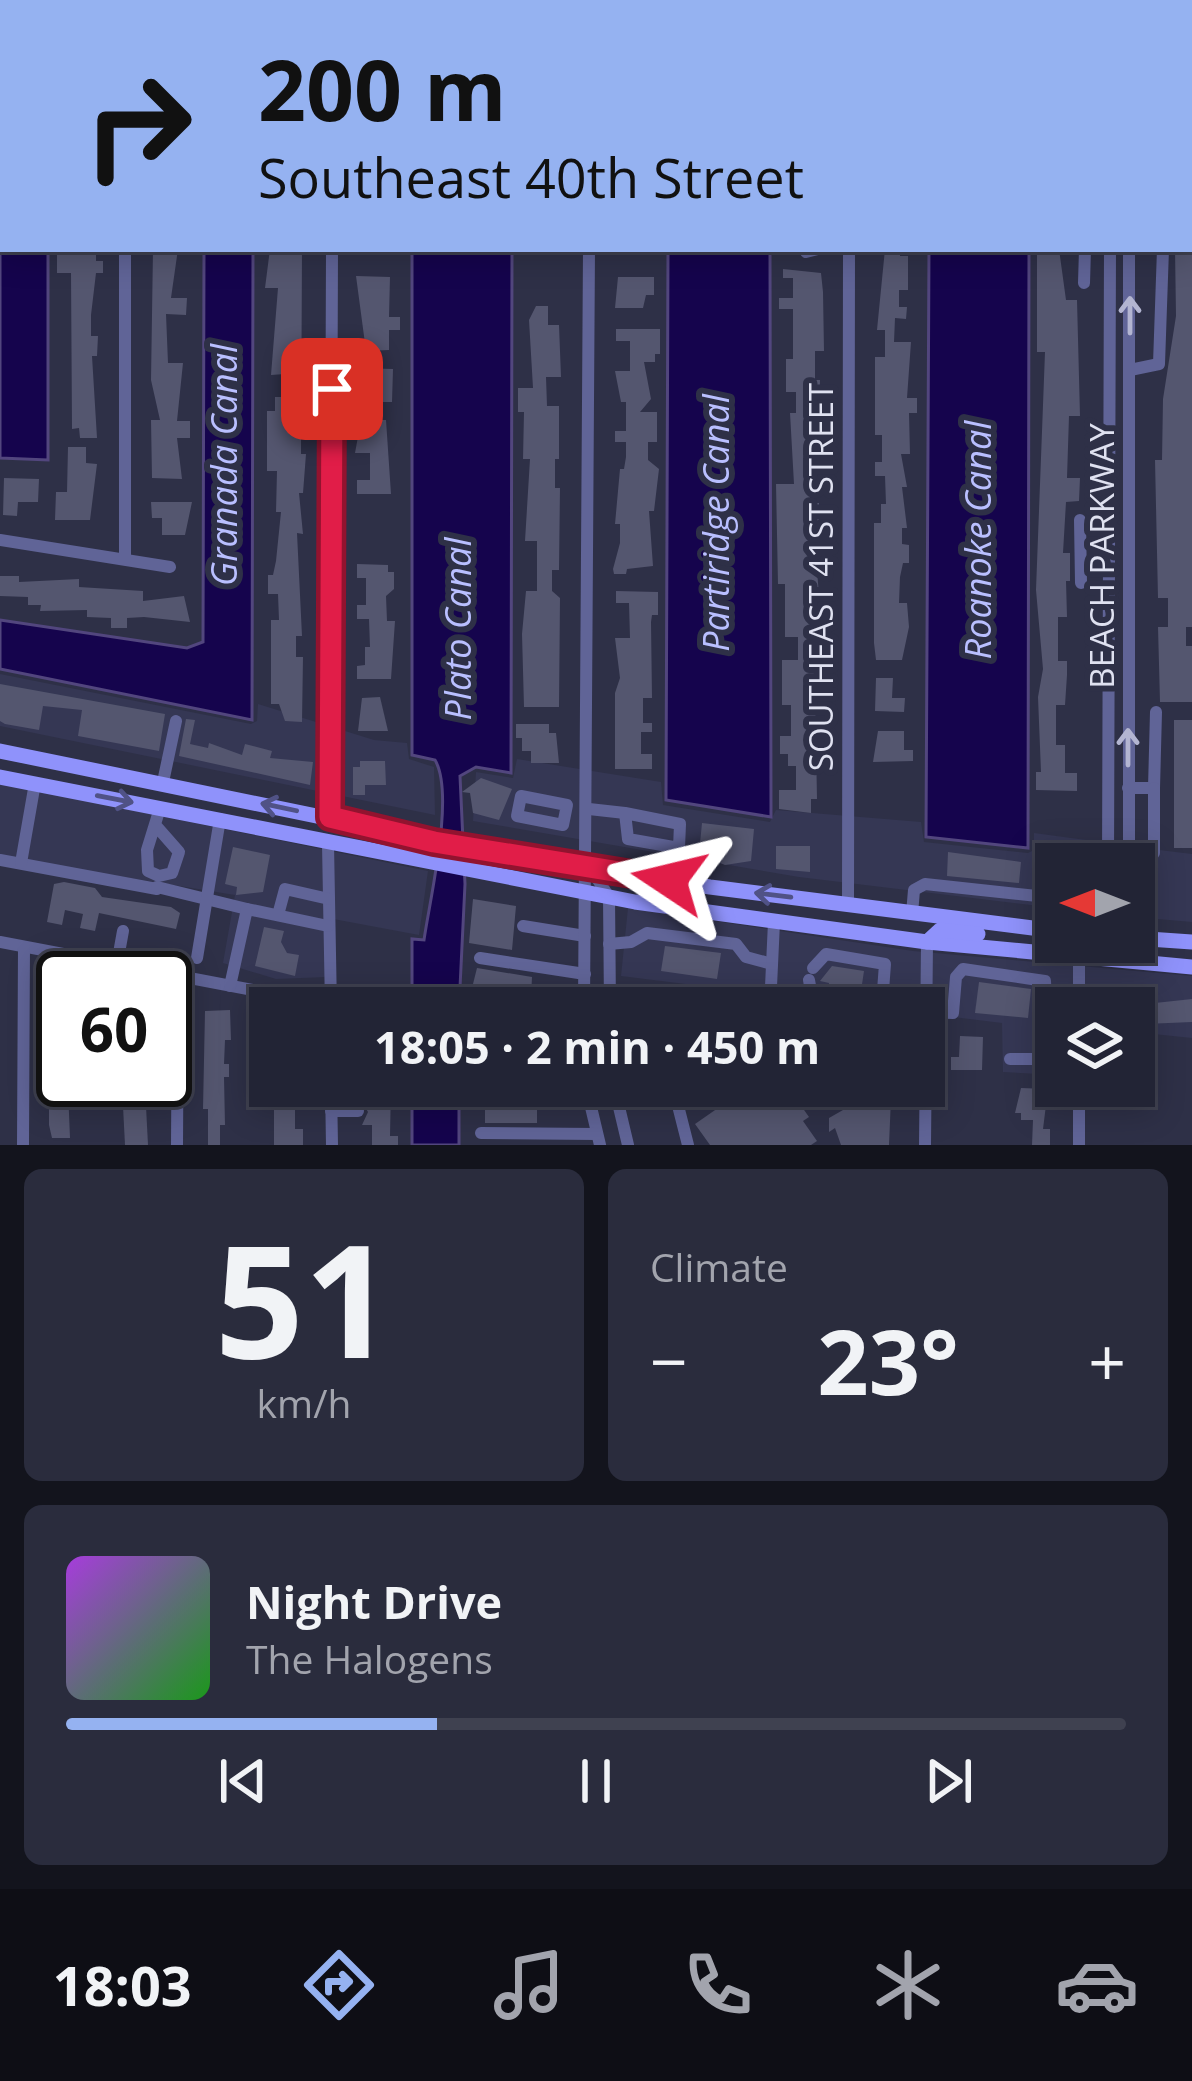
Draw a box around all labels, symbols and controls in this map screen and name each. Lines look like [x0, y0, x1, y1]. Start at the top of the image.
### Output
text: 200 m [258, 31, 506, 146]
icon: right [60, 48, 216, 204]
text: Southeast 40th Street [258, 140, 804, 214]
one-way arrow [1118, 296, 1141, 335]
pin [281, 338, 383, 440]
water label: Granada Canal [199, 343, 248, 586]
icon: arrive [299, 356, 365, 422]
street label: SOUTHEAST 41ST STREET [798, 383, 843, 771]
water label: Partiridge Canal [691, 393, 740, 652]
water label: Roanoke Canal [953, 420, 1002, 659]
street label: BEACH PARKWAY [1079, 423, 1124, 689]
water label: Plato Canal [433, 537, 482, 721]
one-way arrow [1117, 728, 1139, 767]
one-way arrow [95, 789, 134, 811]
one-way arrow [261, 794, 299, 817]
position arrow [606, 817, 732, 943]
north arrow [1035, 843, 1155, 963]
map controls [1035, 843, 1155, 1107]
one-way arrow [755, 884, 794, 906]
speed limit sign: 60 [36, 951, 192, 1107]
button: layers [1035, 987, 1155, 1107]
text: 18:05 · 2 min · 450 m [374, 1016, 820, 1077]
text: 51 [215, 1191, 393, 1404]
text: Climate [650, 1240, 788, 1293]
text: 23° [817, 1299, 959, 1421]
text: − [650, 1315, 688, 1405]
text: + [1088, 1315, 1126, 1405]
text: km/h [257, 1376, 351, 1429]
text: Night Drive [246, 1571, 502, 1632]
text: The Halogens [246, 1632, 493, 1685]
icon: previous [210, 1748, 276, 1814]
icon: pause [563, 1748, 629, 1814]
icon: next [916, 1748, 982, 1814]
icon: directions [297, 1943, 381, 2027]
icon: music [487, 1943, 571, 2027]
icon: phone [676, 1943, 760, 2027]
icon: climate [866, 1943, 950, 2027]
icon: car [1055, 1943, 1139, 2027]
text: 18:03 [53, 1948, 192, 2022]

